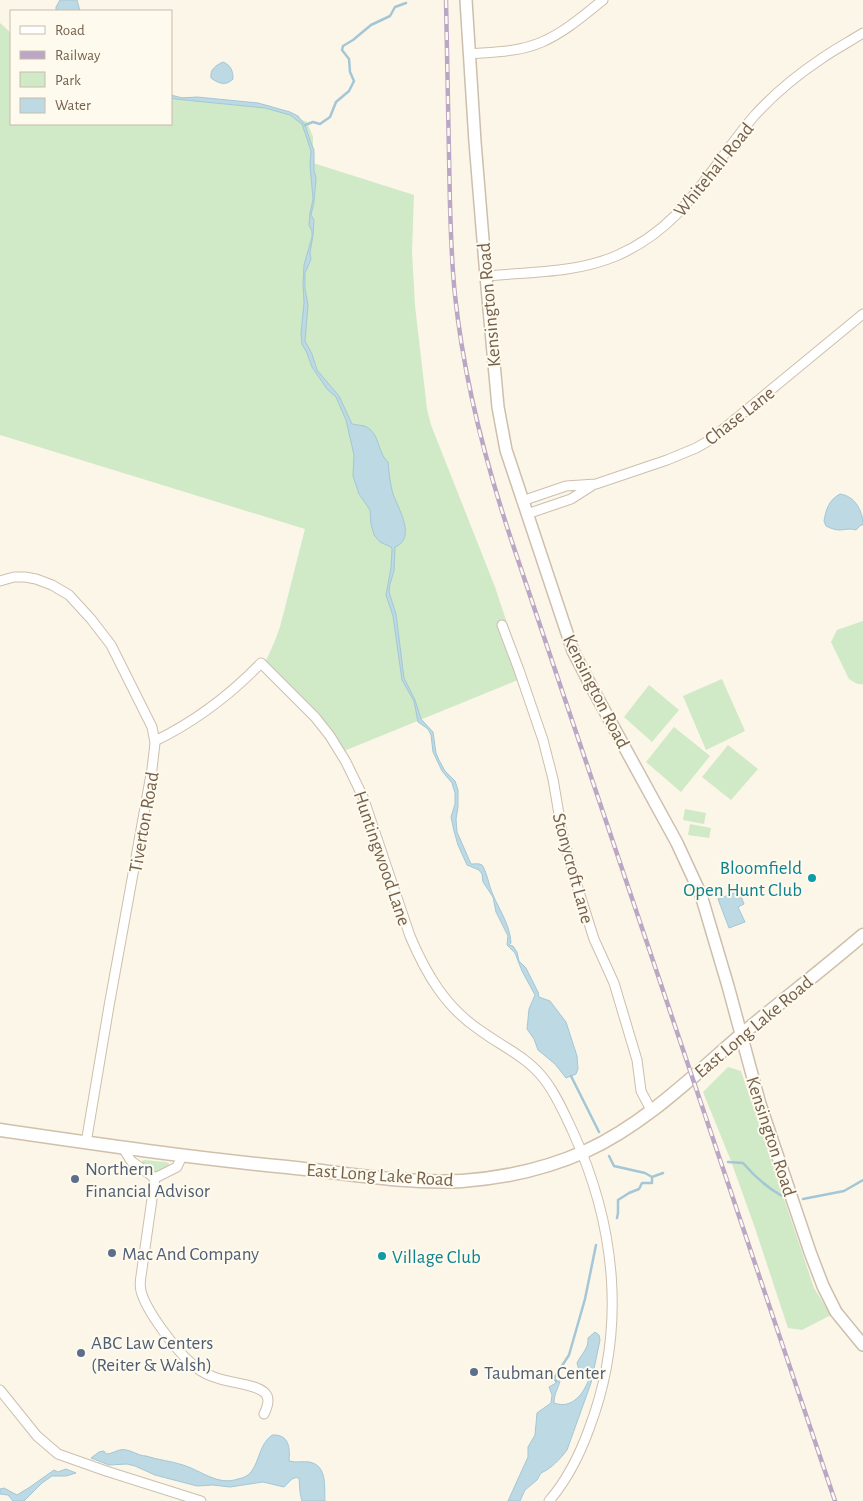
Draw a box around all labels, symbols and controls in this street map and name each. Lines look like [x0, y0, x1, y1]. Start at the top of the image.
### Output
legend [10, 10, 172, 125]
text: Road [55, 23, 85, 38]
text: Railway [55, 48, 101, 63]
text: Park [55, 73, 81, 88]
text: Water [55, 98, 91, 113]
street label: Whitehall Road [671, 119, 758, 221]
street label: Kensington Road [475, 242, 504, 368]
street label: Chase Lane [702, 383, 778, 449]
street label: Kensington Road [559, 632, 633, 752]
street label: Tiverton Road [126, 770, 163, 874]
street label: Huntingwood Lane [350, 789, 414, 928]
street label: Stonycroft Lane [549, 811, 596, 926]
place label: Bloomfield Open Hunt Club [683, 859, 802, 900]
marker: Bloomfield Open Hunt Club [806, 872, 818, 884]
street label: East Long Lake Road [691, 972, 817, 1082]
street label: Kensington Road [742, 1074, 799, 1199]
place label: Northern Financial Advisor [85, 1160, 210, 1201]
street label: East Long Lake Road [306, 1161, 454, 1190]
marker: Northern Financial Advisor [69, 1173, 81, 1185]
place label: Mac And Company [122, 1245, 259, 1264]
marker: Mac And Company [106, 1247, 118, 1259]
place label: Village Club [392, 1248, 481, 1267]
marker: Village Club [376, 1250, 388, 1262]
place label: ABC Law Centers (Reiter & Walsh) [91, 1334, 213, 1375]
marker: ABC Law Centers (Reiter & Walsh) [75, 1347, 87, 1359]
place label: Taubman Center [484, 1364, 606, 1383]
marker: Taubman Center [468, 1366, 480, 1378]

